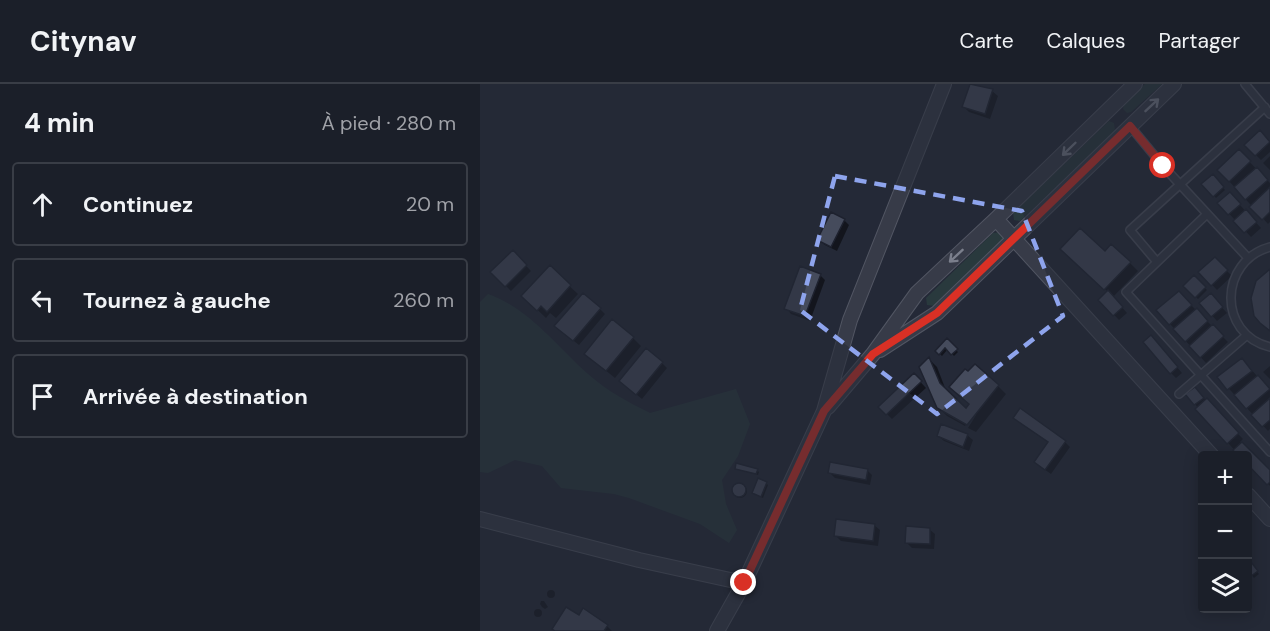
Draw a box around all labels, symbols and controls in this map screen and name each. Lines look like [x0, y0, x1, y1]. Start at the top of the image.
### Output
text: Citynav [30, 23, 136, 60]
text: Carte [959, 27, 1014, 55]
text: Calques [1047, 27, 1125, 55]
text: Partager [1158, 27, 1240, 55]
one-way arrow [1144, 98, 1159, 112]
text: 4 min [24, 106, 95, 140]
text: À pied · 280 m [321, 110, 456, 136]
one-way arrow [1062, 141, 1077, 156]
route start [1149, 152, 1175, 178]
icon: ahead [26, 188, 59, 221]
text: Continuez [83, 190, 193, 219]
text: 20 m [406, 191, 454, 217]
one-way arrow [949, 249, 964, 263]
icon: left [26, 284, 59, 317]
text: Tournez à gauche [83, 286, 271, 315]
text: 260 m [393, 287, 454, 313]
icon: arrive [26, 380, 59, 413]
text: Arrivée à destination [83, 382, 308, 411]
map controls [1198, 451, 1252, 613]
button: + [1198, 451, 1252, 505]
button: − [1198, 505, 1252, 559]
button: layers [1198, 559, 1252, 613]
route end [730, 569, 756, 595]

